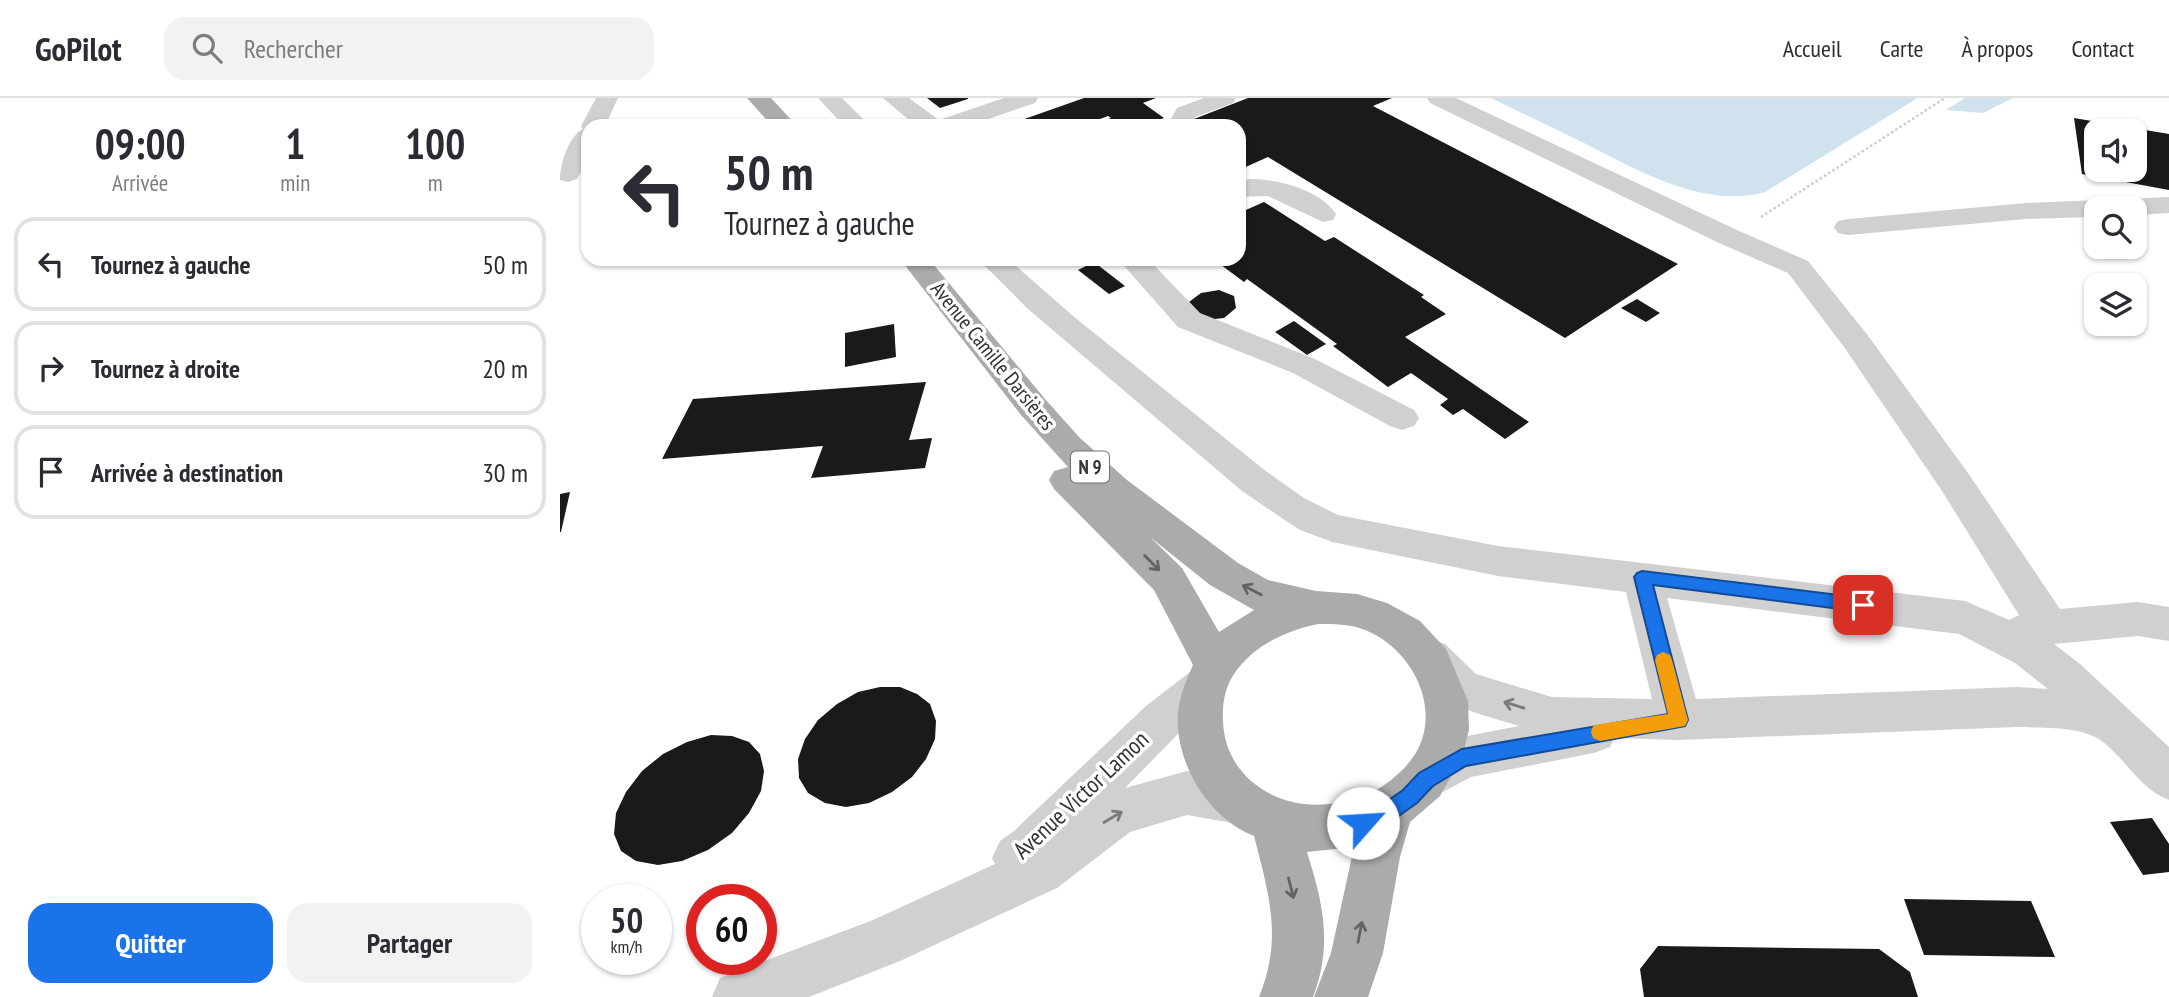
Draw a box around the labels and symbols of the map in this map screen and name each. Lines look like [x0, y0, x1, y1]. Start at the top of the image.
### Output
street label: Avenue Camille Darsières [925, 276, 1062, 435]
road number: N 9 [1071, 452, 1109, 482]
one-way arrow [1143, 555, 1160, 572]
pin [1833, 575, 1893, 635]
one-way arrow [1242, 583, 1263, 596]
one-way arrow [1504, 698, 1526, 711]
street label: Avenue Victor Lamon [1006, 724, 1155, 865]
position arrow [1326, 786, 1400, 860]
one-way arrow [1103, 810, 1123, 824]
one-way arrow [1285, 876, 1298, 899]
speed limit sign: 60 [686, 884, 777, 975]
one-way arrow [1353, 921, 1367, 944]

